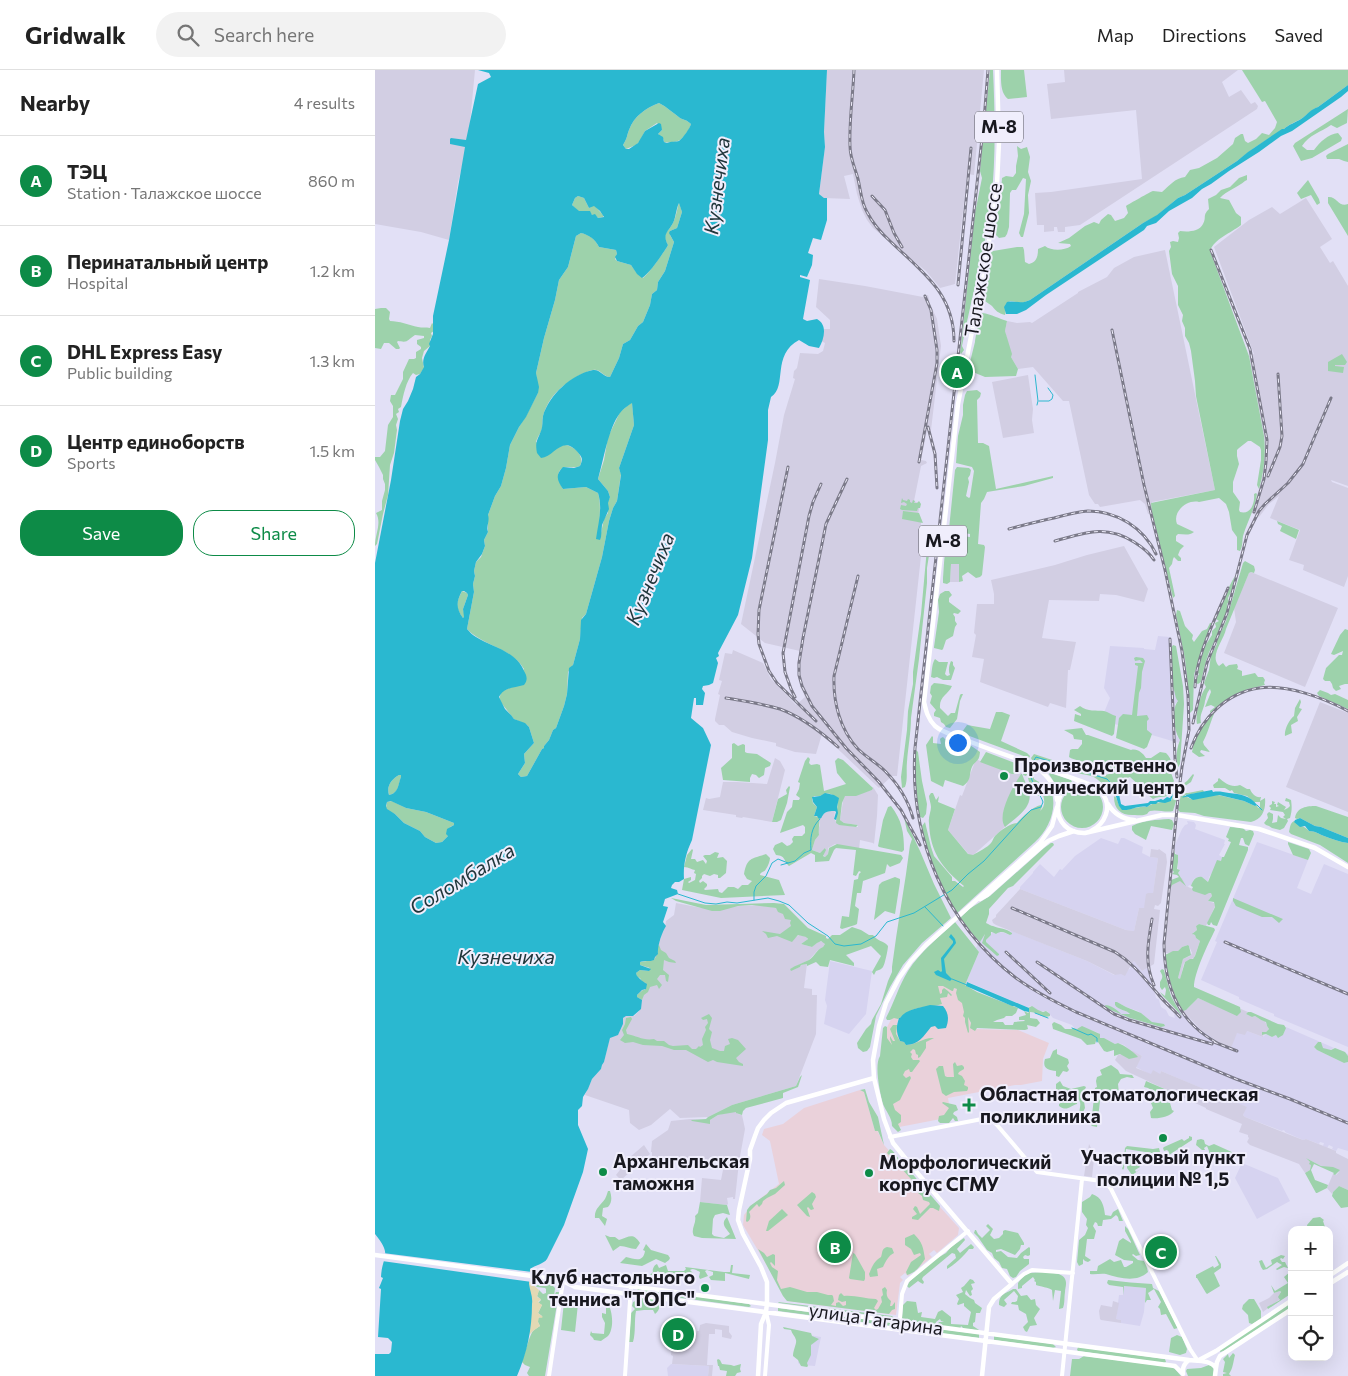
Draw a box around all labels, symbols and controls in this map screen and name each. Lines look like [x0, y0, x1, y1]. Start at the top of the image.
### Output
search box [156, 12, 506, 57]
text: Gridwalk [25, 20, 126, 49]
icon: search [174, 21, 202, 49]
text: Search here [214, 23, 314, 46]
text: Map [1097, 24, 1134, 46]
text: Directions [1162, 24, 1246, 46]
text: Saved [1274, 24, 1323, 46]
text: Nearby [20, 90, 90, 115]
text: 4 results [294, 93, 355, 112]
road number: М-8 [975, 112, 1023, 142]
water label: Кузнечиха [698, 136, 734, 236]
text: ТЭЦ [67, 160, 107, 183]
text: A [30, 171, 42, 190]
text: 860 m [308, 171, 355, 190]
street label: Талажское шоссе [959, 181, 1006, 339]
text: Station · Талажское шоссе [67, 183, 262, 202]
text: Перинатальный центр [67, 250, 268, 273]
text: B [31, 261, 41, 280]
text: 1.2 km [310, 261, 355, 280]
text: Hospital [67, 273, 128, 292]
text: DHL Express Easy [67, 340, 223, 363]
text: C [31, 351, 41, 370]
text: 1.3 km [310, 351, 355, 370]
pin: A [941, 353, 973, 391]
text: Public building [67, 363, 172, 382]
text: Центр единоборств [67, 430, 245, 453]
text: D [30, 441, 42, 460]
text: 1.5 km [309, 441, 355, 460]
text: Sports [67, 453, 116, 472]
button: Save [20, 510, 183, 556]
button: Share [193, 510, 355, 556]
road number: М-8 [919, 526, 967, 556]
water label: Кузнечиха [620, 529, 678, 628]
your location [945, 730, 971, 756]
place label: Производственно технический центр [1014, 753, 1185, 798]
marker: Производственно технический центр [998, 770, 1010, 782]
water label: Соломбалка [405, 837, 518, 919]
water label: Кузнечиха [457, 944, 555, 968]
place label: Областная стоматологическая поликлиника [980, 1082, 1258, 1127]
marker: Областная стоматологическая поликлиника [962, 1098, 976, 1112]
marker: Участковый пункт полиции № 1,5 [1157, 1132, 1169, 1144]
place label: Участковый пункт полиции № 1,5 [1081, 1145, 1245, 1190]
place label: Архангельская таможня [613, 1149, 749, 1194]
place label: Морфологический корпус СГМУ [879, 1150, 1051, 1195]
marker: Архангельская таможня [597, 1166, 609, 1178]
marker: Морфологический корпус СГМУ [863, 1167, 875, 1179]
map controls [1288, 1226, 1333, 1361]
button: + [1288, 1226, 1333, 1271]
pin: B [819, 1228, 851, 1266]
pin: C [1145, 1233, 1177, 1271]
place label: Клуб настольного тенниса "ТОПС" [531, 1265, 695, 1310]
button: − [1288, 1271, 1333, 1316]
marker: Клуб настольного тенниса "ТОПС" [699, 1282, 711, 1294]
street label: улица Гагарина [807, 1298, 945, 1339]
pin: D [662, 1315, 694, 1353]
button: locate [1288, 1316, 1333, 1361]

